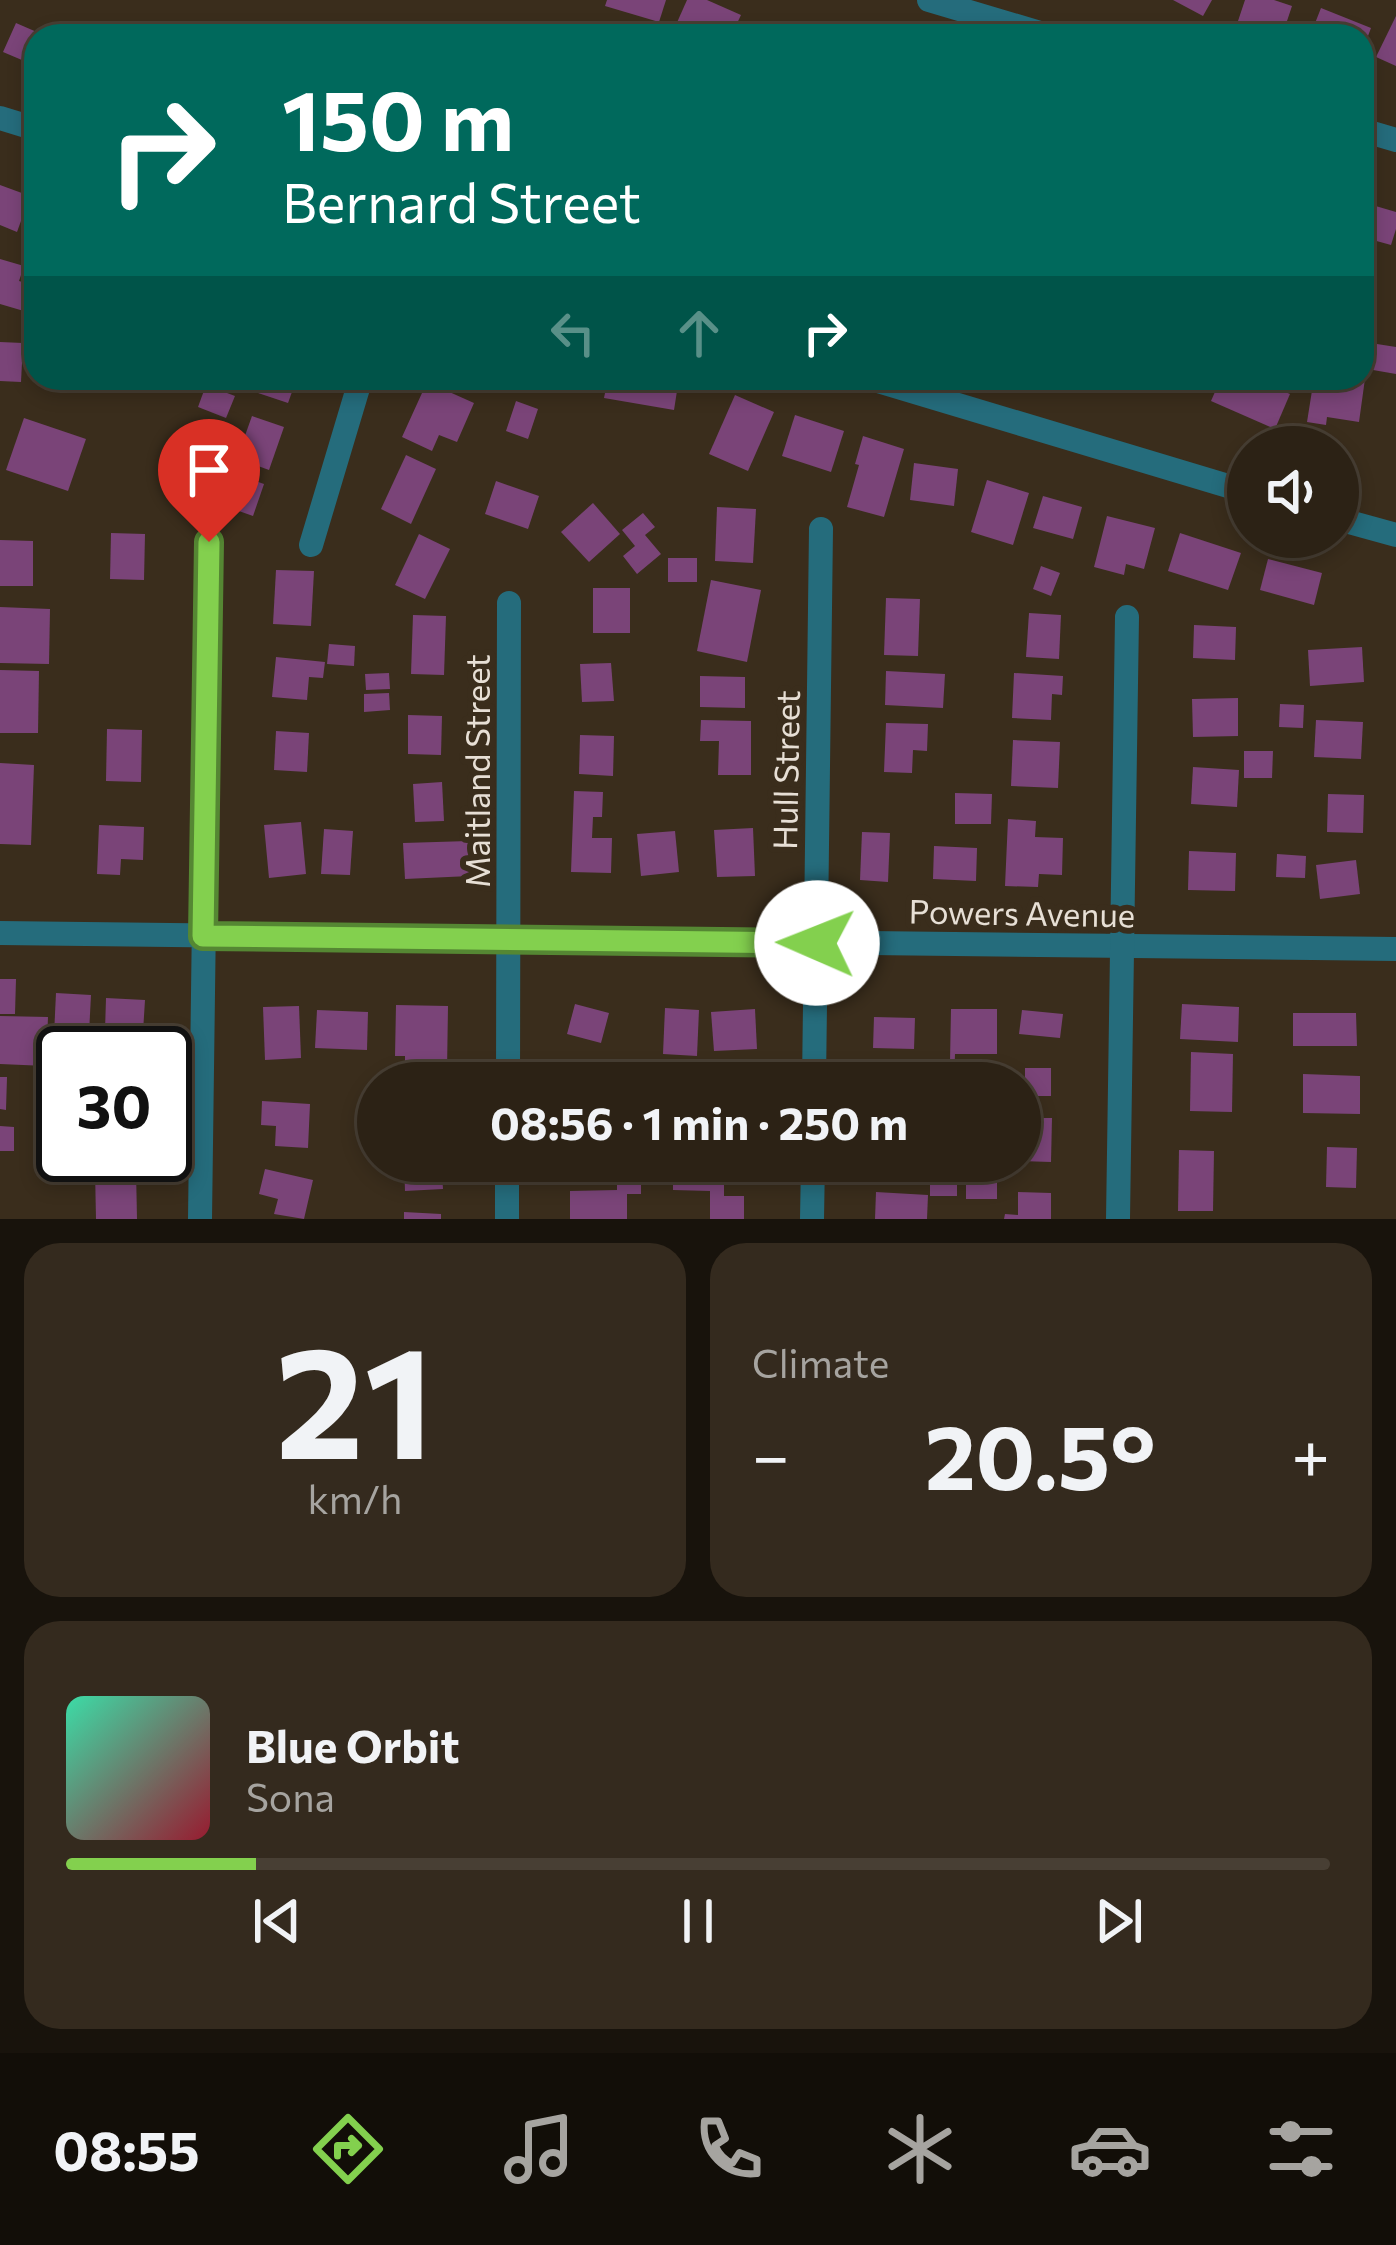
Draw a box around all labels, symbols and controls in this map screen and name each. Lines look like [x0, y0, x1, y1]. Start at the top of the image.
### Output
text: 150 m [282, 66, 514, 168]
icon: right [84, 72, 240, 228]
text: Bernard Street [282, 168, 641, 234]
icon: left [540, 300, 606, 366]
icon: ahead [666, 300, 732, 366]
icon: right [792, 300, 858, 366]
pin [158, 419, 260, 542]
map controls [1227, 426, 1359, 558]
button: sound [1227, 426, 1359, 558]
icon: arrive [176, 437, 242, 503]
street label: Maitland Street [456, 654, 497, 888]
street label: Hull Street [763, 690, 807, 850]
position arrow [754, 880, 880, 1006]
street label: Powers Avenue [908, 890, 1136, 934]
speed limit sign: 30 [36, 1026, 192, 1182]
text: 08:56 · 1 min · 250 m [490, 1094, 908, 1149]
text: 21 [275, 1300, 435, 1491]
text: Climate [752, 1338, 889, 1386]
text: 20.5° [925, 1398, 1156, 1509]
text: − [752, 1413, 790, 1494]
text: + [1291, 1413, 1330, 1494]
text: km/h [308, 1474, 402, 1522]
text: Blue Orbit [246, 1717, 459, 1772]
text: Sona [246, 1772, 335, 1820]
icon: previous [244, 1888, 310, 1954]
icon: pause [665, 1888, 731, 1954]
icon: next [1086, 1888, 1152, 1954]
icon: directions [306, 2107, 390, 2191]
icon: music [497, 2107, 581, 2191]
icon: phone [687, 2107, 771, 2191]
icon: climate [878, 2107, 962, 2191]
icon: car [1068, 2107, 1152, 2191]
icon: filters [1259, 2107, 1343, 2191]
text: 08:55 [53, 2116, 200, 2182]

